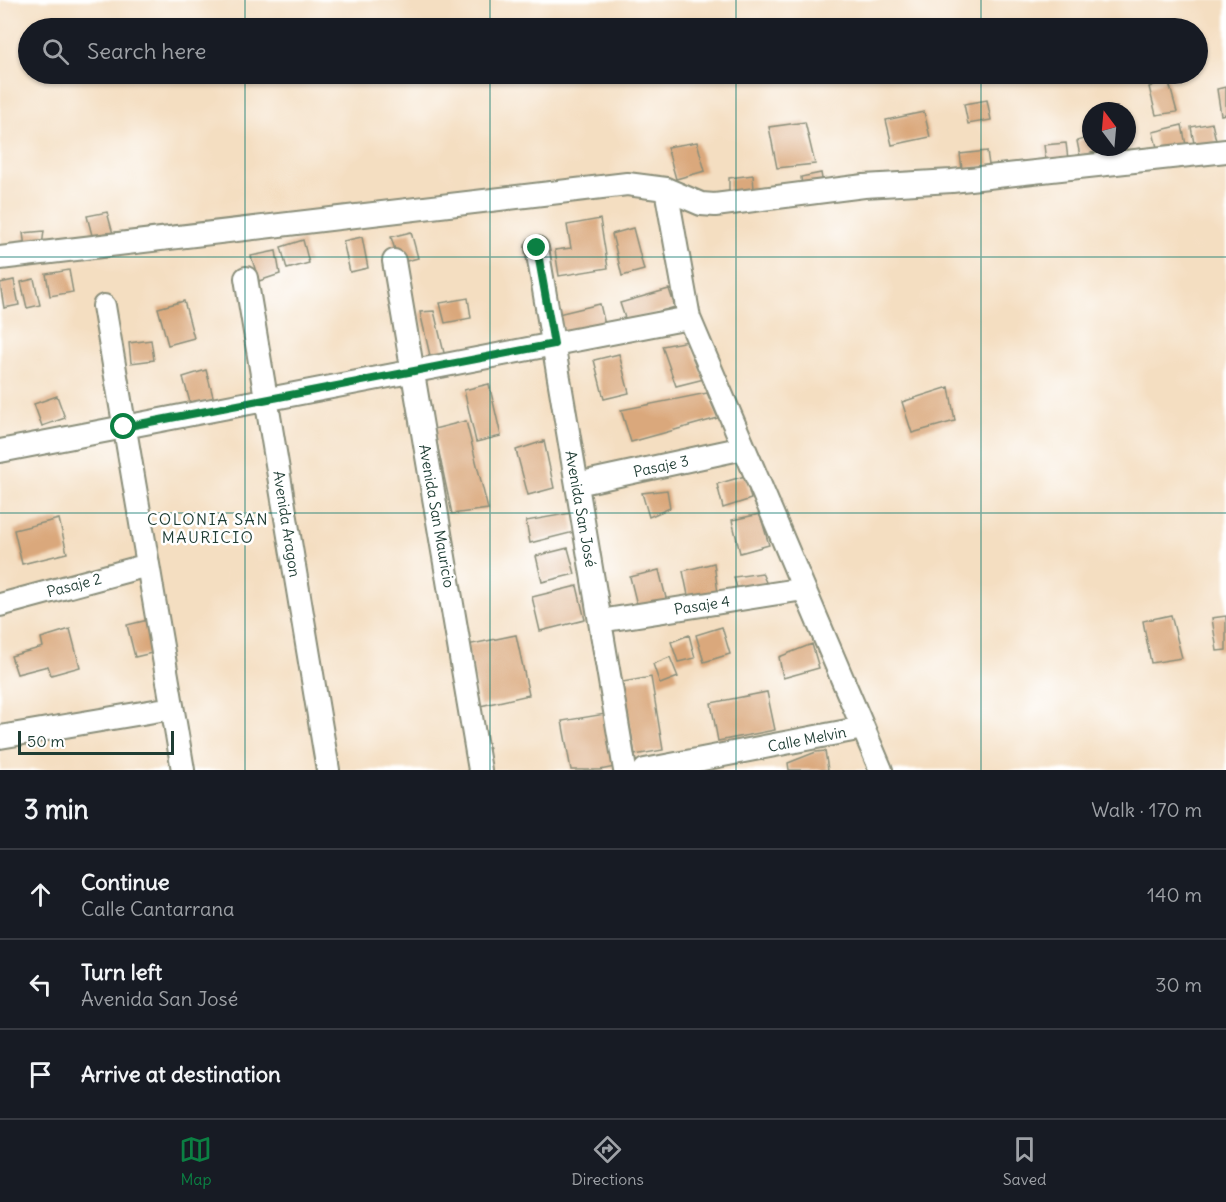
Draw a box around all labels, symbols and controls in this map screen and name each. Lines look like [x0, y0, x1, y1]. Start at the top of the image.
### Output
search box [18, 18, 1208, 84]
icon: search [39, 35, 72, 68]
text: Search here [87, 37, 206, 65]
north arrow [1082, 102, 1136, 156]
route end [523, 234, 549, 260]
route start [110, 413, 136, 439]
street label: Avenida San Mauricio [415, 443, 459, 589]
street label: Avenida San José [561, 449, 601, 569]
street label: Pasaje 3 [632, 451, 690, 481]
street label: Avenida Aragon [269, 469, 305, 579]
district label: COLONIA SAN MAURICIO [147, 509, 269, 547]
street label: Pasaje 2 [45, 569, 103, 601]
street label: Pasaje 4 [673, 591, 732, 619]
street label: Calle Melvin [766, 722, 848, 756]
scale bar [18, 728, 174, 756]
text: 50 m [27, 731, 65, 751]
text: 3 min [24, 793, 89, 826]
text: Walk · 170 m [1091, 797, 1202, 822]
text: Continue [81, 868, 170, 896]
icon: ahead [24, 878, 57, 911]
text: 140 m [1147, 882, 1202, 907]
text: Calle Cantarrana [81, 896, 234, 921]
text: Turn left [81, 958, 162, 986]
icon: left [24, 968, 57, 1001]
text: 30 m [1155, 972, 1202, 997]
text: Avenida San José [81, 986, 238, 1011]
icon: arrive [24, 1058, 57, 1091]
text: Arrive at destination [81, 1060, 281, 1088]
tab: Map [179, 1133, 212, 1189]
tab: Directions [571, 1133, 644, 1189]
tab: Saved [1003, 1133, 1047, 1189]

